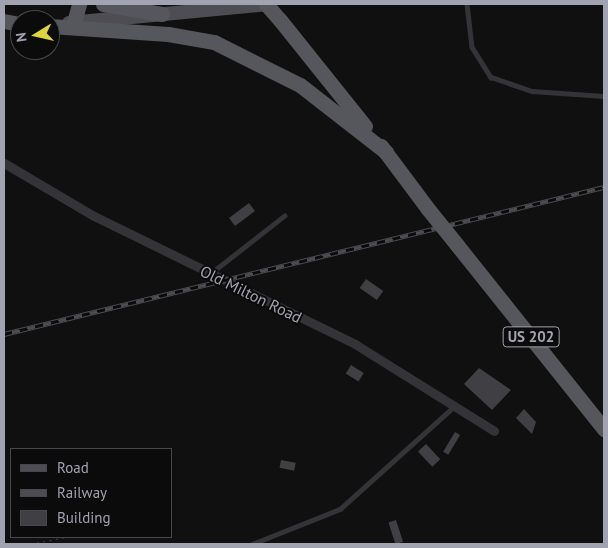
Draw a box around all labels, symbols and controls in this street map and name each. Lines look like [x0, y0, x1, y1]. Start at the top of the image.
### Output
north arrow [10, 10, 60, 60]
text: N [12, 31, 31, 43]
street label: Old Milton Road [197, 261, 305, 327]
road number: US 202 [502, 324, 560, 350]
legend [10, 448, 172, 538]
text: Road [57, 458, 89, 477]
text: Railway [57, 483, 107, 502]
text: Building [57, 508, 111, 527]

